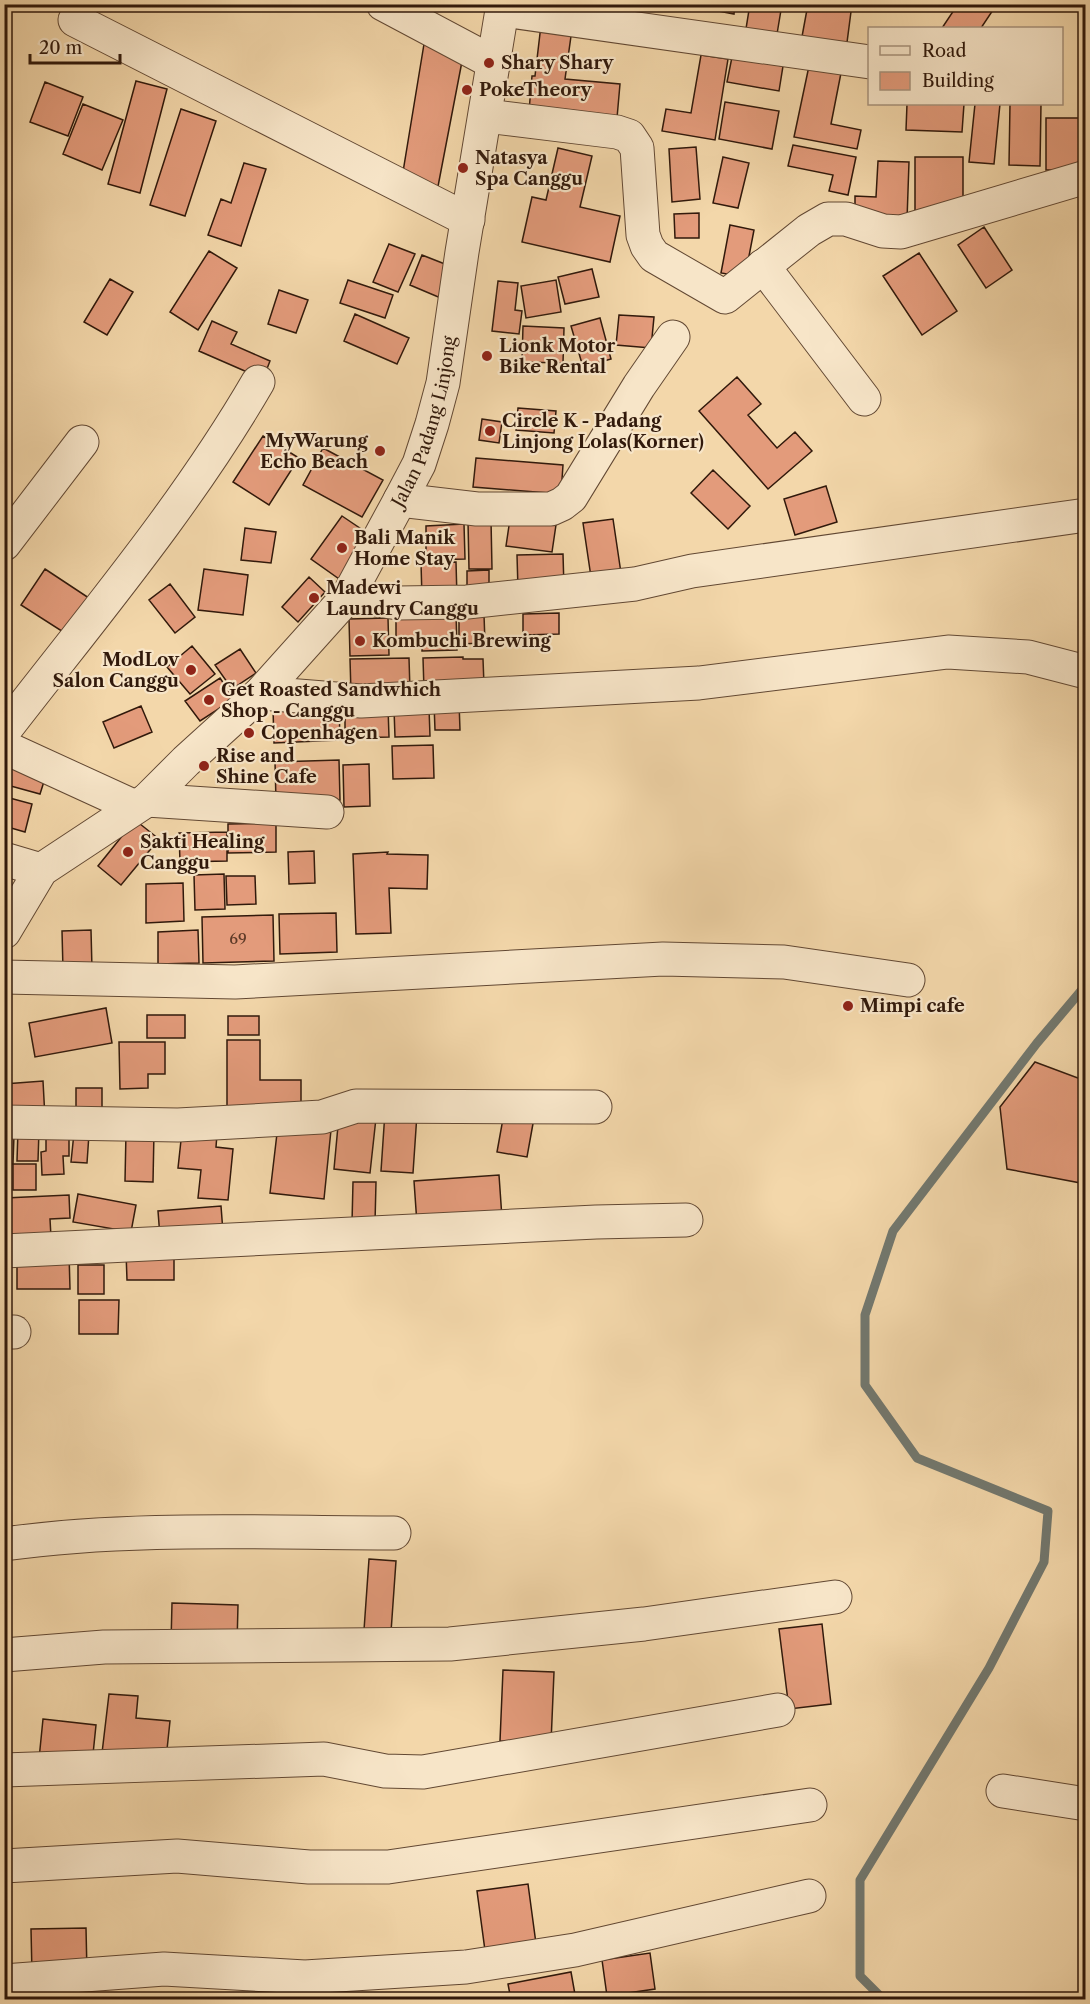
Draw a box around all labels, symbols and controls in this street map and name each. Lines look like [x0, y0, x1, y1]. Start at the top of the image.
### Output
scale bar [30, 27, 120, 65]
legend [868, 27, 1063, 105]
text: 20 m [39, 37, 83, 59]
text: Road [922, 40, 967, 62]
place label: Shary Shary [501, 52, 614, 74]
marker: Shary Shary [482, 56, 496, 70]
text: Building [922, 70, 994, 92]
place label: PokeTheory [479, 79, 592, 101]
marker: PokeTheory [460, 83, 474, 97]
place label: Natasya Spa Canggu [475, 147, 583, 190]
marker: Natasya Spa Canggu [456, 161, 470, 175]
street label: Jalan Padang Linjong [386, 334, 461, 514]
place label: Lionk Motor Bike Rental [499, 335, 615, 378]
marker: Lionk Motor Bike Rental [480, 349, 494, 363]
place label: Circle K - Padang Linjong Lolas(Korner) [502, 410, 704, 453]
marker: Circle K - Padang Linjong Lolas(Korner) [483, 424, 497, 438]
place label: MyWarung Echo Beach [260, 430, 369, 473]
marker: MyWarung Echo Beach [373, 444, 387, 458]
place label: Bali Manik Home Stay [354, 527, 456, 570]
marker: Bali Manik Home Stay [335, 541, 349, 555]
place label: Madewi Laundry Canggu [326, 577, 479, 620]
marker: Madewi Laundry Canggu [307, 591, 321, 605]
place label: Kombuchi Brewing [372, 630, 551, 652]
marker: Kombuchi Brewing [353, 634, 367, 648]
place label: ModLov Salon Canggu [53, 649, 180, 692]
marker: ModLov Salon Canggu [184, 663, 198, 677]
place label: Get Roasted Sandwhich Shop - Canggu [221, 679, 442, 722]
marker: Get Roasted Sandwhich Shop - Canggu [202, 693, 216, 707]
place label: Copenhagen [261, 722, 379, 744]
marker: Copenhagen [242, 726, 256, 740]
place label: Rise and Shine Cafe [216, 745, 317, 788]
marker: Rise and Shine Cafe [197, 759, 211, 773]
place label: Sakti Healing Canggu [140, 831, 265, 874]
marker: Sakti Healing Canggu [121, 845, 135, 859]
house number: 69 [229, 929, 247, 948]
place label: Mimpi cafe [860, 995, 965, 1017]
marker: Mimpi cafe [841, 999, 855, 1013]

